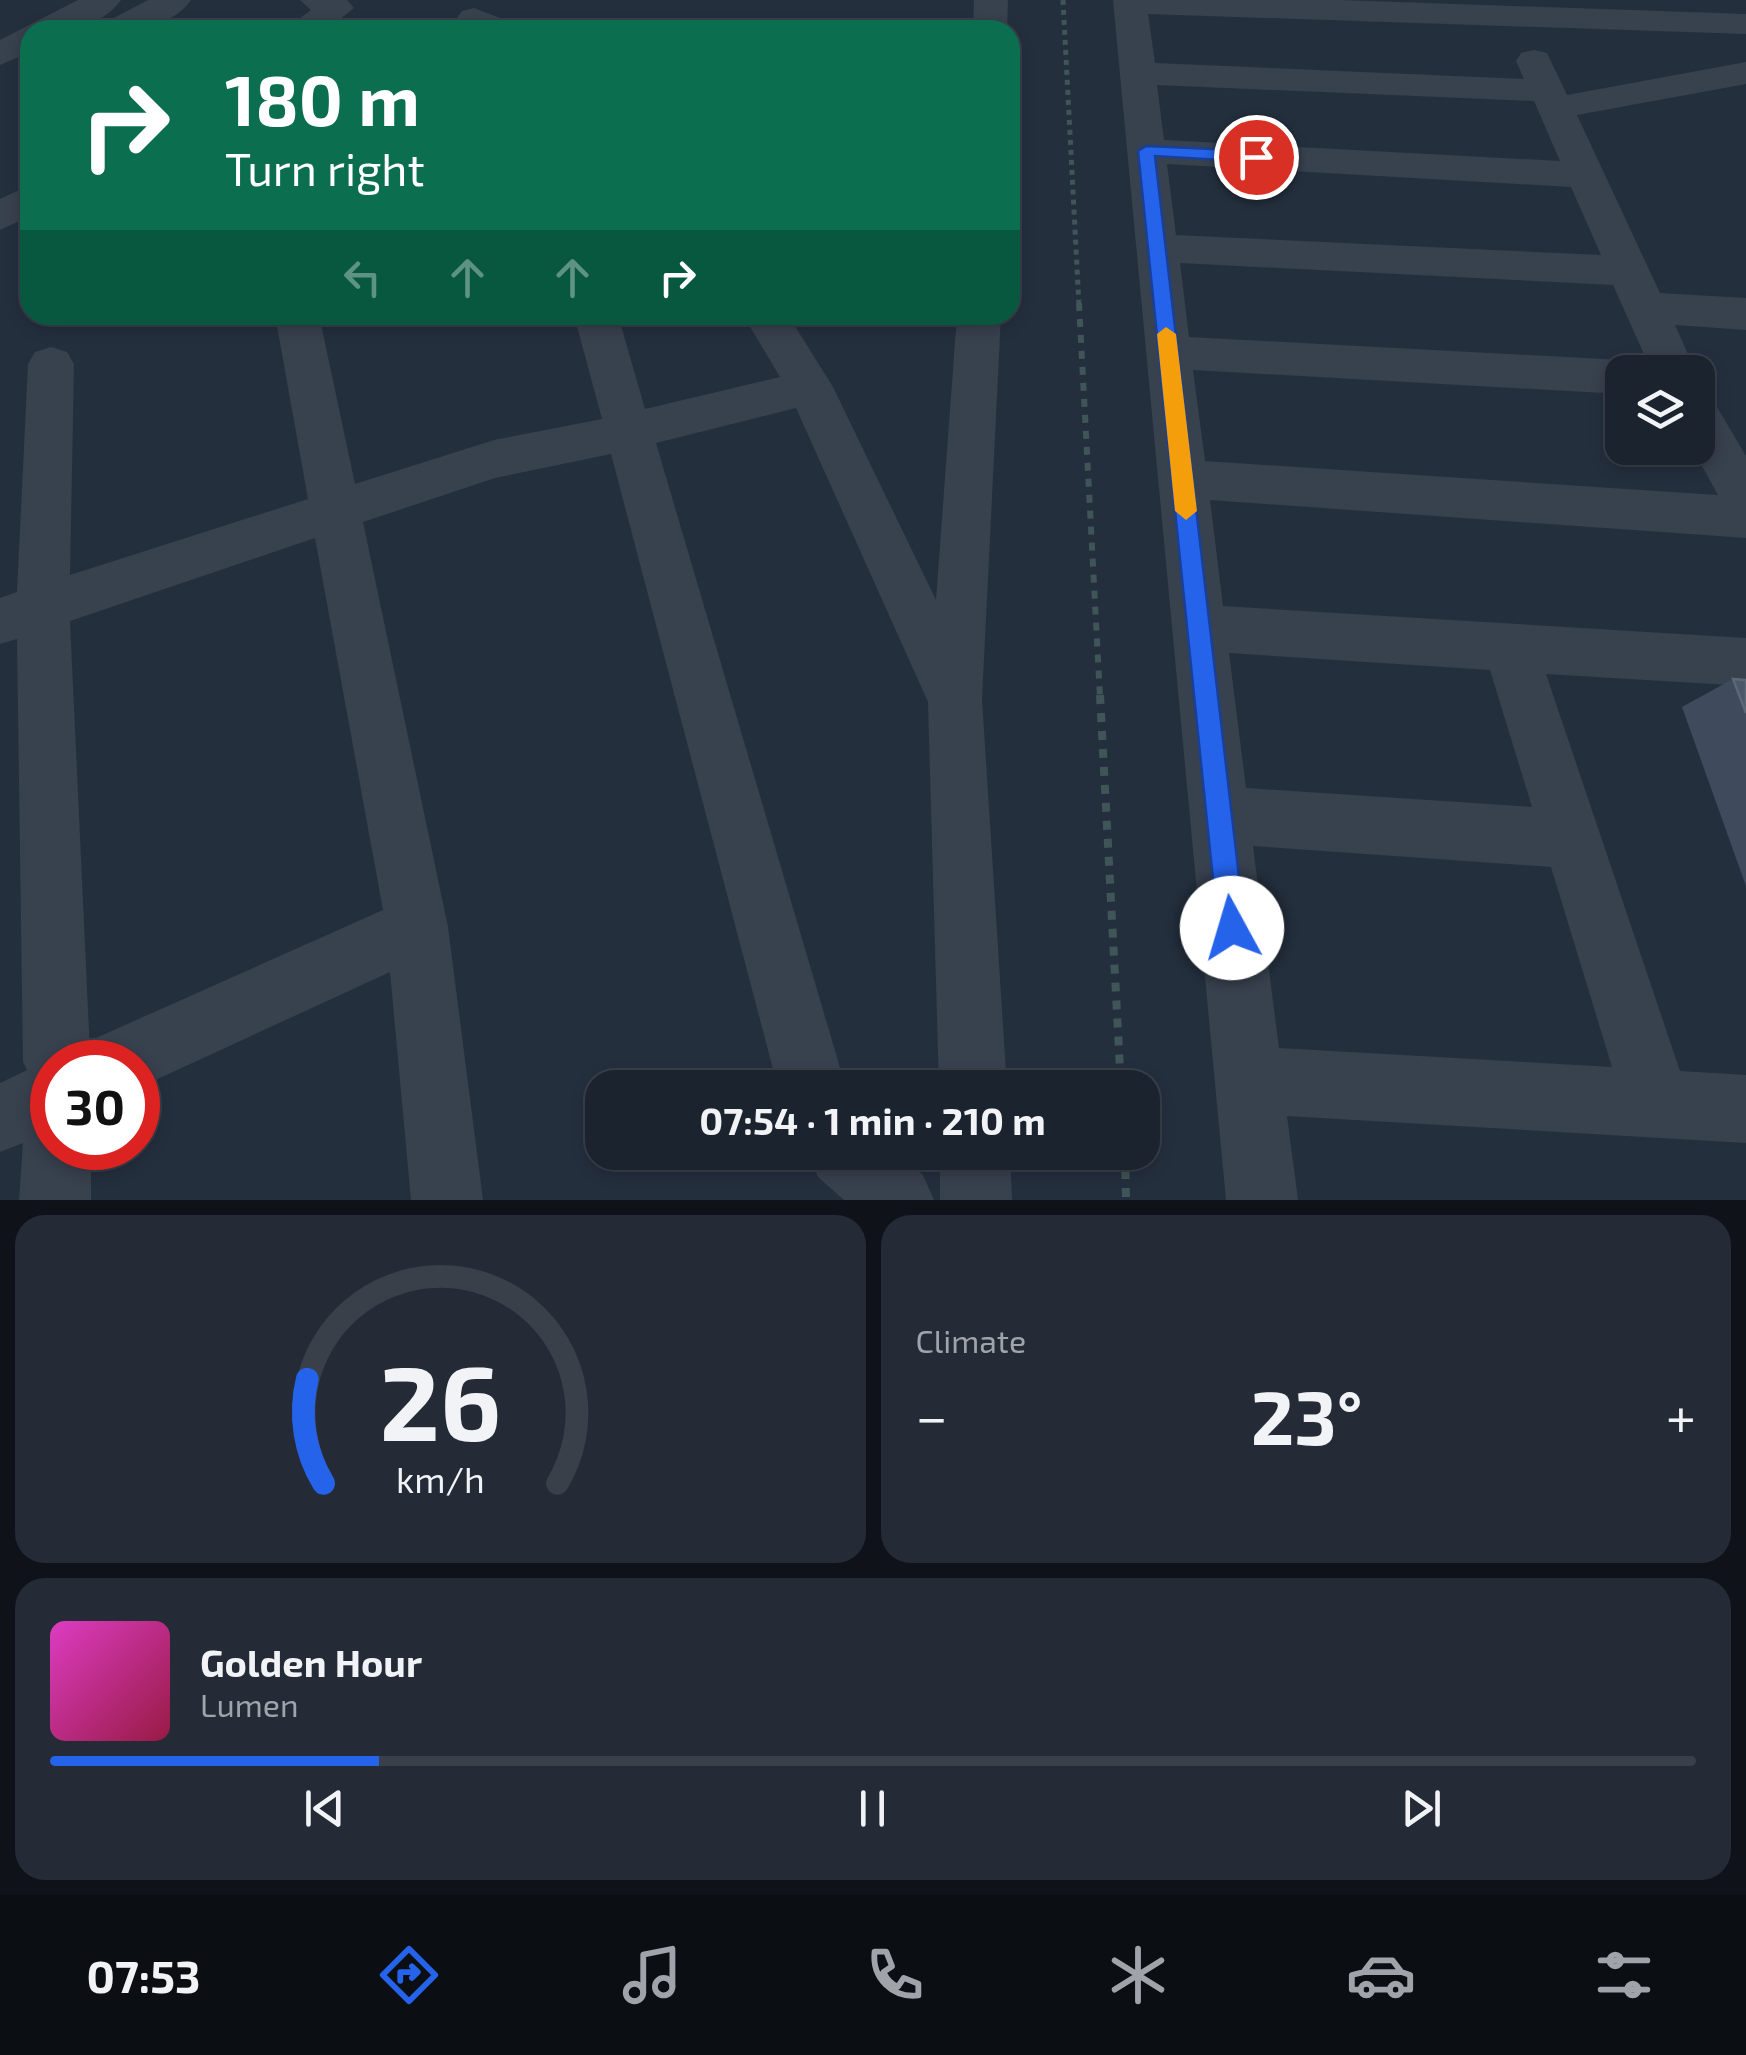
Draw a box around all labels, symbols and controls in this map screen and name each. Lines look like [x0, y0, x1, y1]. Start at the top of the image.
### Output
text: 180 m [225, 56, 420, 140]
icon: right [60, 60, 190, 190]
pin [1214, 115, 1299, 200]
icon: arrive [1229, 130, 1284, 185]
text: Turn right [225, 141, 425, 195]
icon: left [335, 250, 390, 305]
icon: ahead [440, 250, 495, 305]
icon: ahead [545, 250, 600, 305]
icon: right [650, 250, 705, 305]
map controls [1605, 355, 1715, 465]
button: layers [1605, 355, 1715, 465]
position arrow [1180, 876, 1284, 980]
speed limit sign: 30 [30, 1040, 160, 1170]
text: 07:54 · 1 min · 210 m [699, 1097, 1046, 1143]
text: Climate [916, 1321, 1026, 1359]
text: 26 [379, 1337, 501, 1462]
text: 23° [1251, 1370, 1363, 1460]
text: − [916, 1382, 948, 1448]
text: + [1666, 1382, 1696, 1448]
text: km/h [396, 1457, 485, 1500]
text: Golden Hour [200, 1639, 422, 1685]
text: Lumen [200, 1685, 299, 1723]
icon: previous [297, 1781, 352, 1836]
icon: pause [845, 1781, 900, 1836]
icon: next [1394, 1781, 1449, 1836]
icon: directions [374, 1940, 444, 2010]
icon: music [617, 1940, 687, 2010]
icon: phone [860, 1940, 930, 2010]
icon: climate [1103, 1940, 1173, 2010]
icon: car [1346, 1940, 1416, 2010]
icon: filters [1589, 1940, 1659, 2010]
text: 07:53 [87, 1948, 201, 2002]

